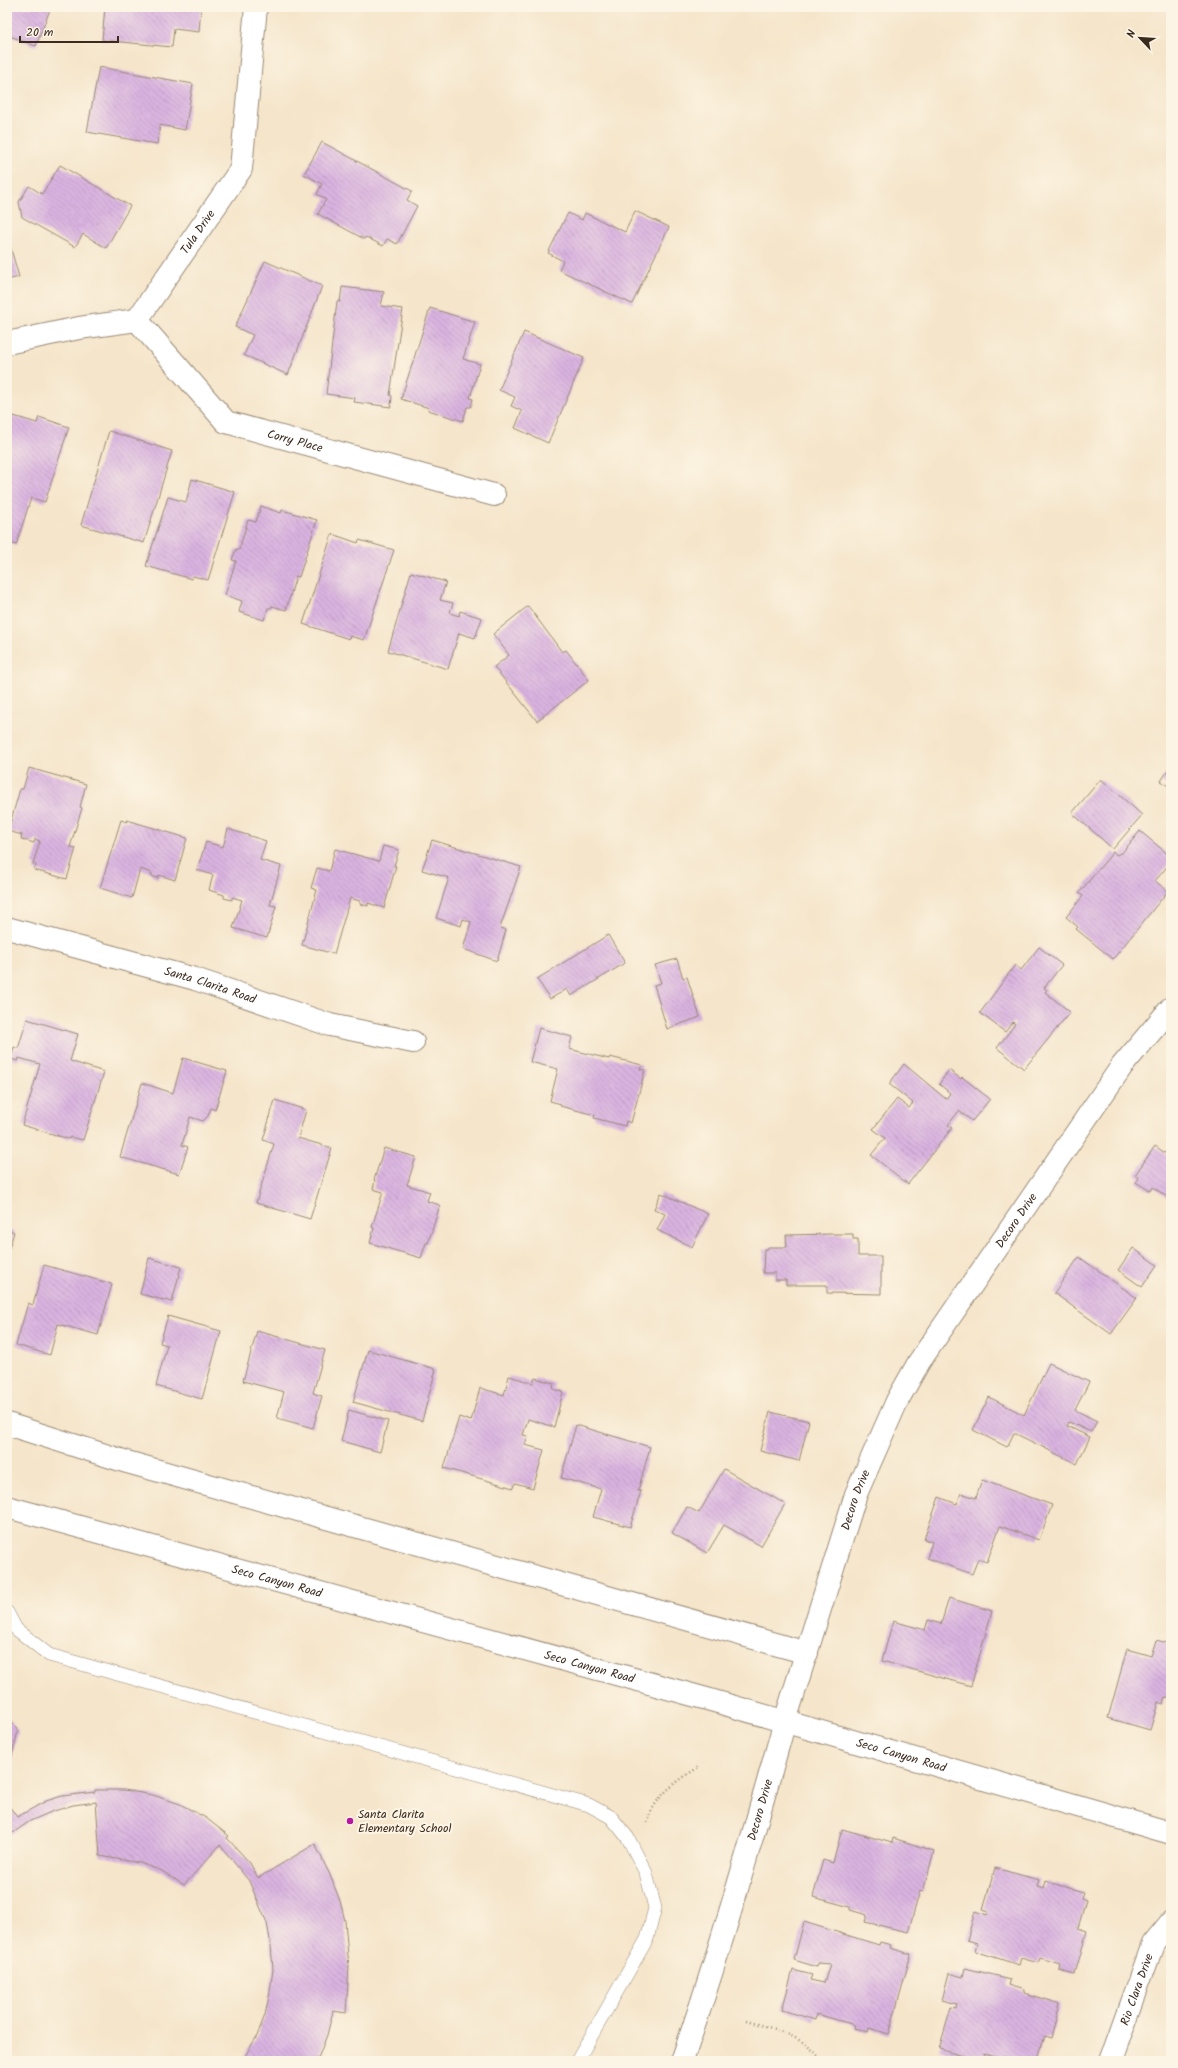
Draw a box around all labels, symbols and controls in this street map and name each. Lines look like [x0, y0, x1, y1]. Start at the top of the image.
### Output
scale bar [20, 18, 118, 44]
north arrow [1120, 18, 1160, 58]
text: 20 m [26, 23, 54, 42]
text: N [1122, 27, 1141, 41]
street label: Tula Drive [176, 205, 221, 259]
street label: Corry Place [265, 425, 326, 458]
street label: Santa Clarita Road [162, 962, 259, 1009]
street label: Decoro Drive [991, 1189, 1043, 1252]
street label: Decoro Drive [836, 1466, 876, 1533]
street label: Seco Canyon Road [230, 1560, 325, 1603]
street label: Seco Canyon Road [542, 1646, 638, 1689]
street label: Seco Canyon Road [854, 1734, 949, 1778]
street label: Decoro Drive [743, 1776, 778, 1843]
place label: Santa Clarita Elementary School [358, 1805, 451, 1838]
marker: Santa Clarita Elementary School [345, 1816, 355, 1826]
street label: Rio Clara Drive [1115, 1950, 1159, 2028]

